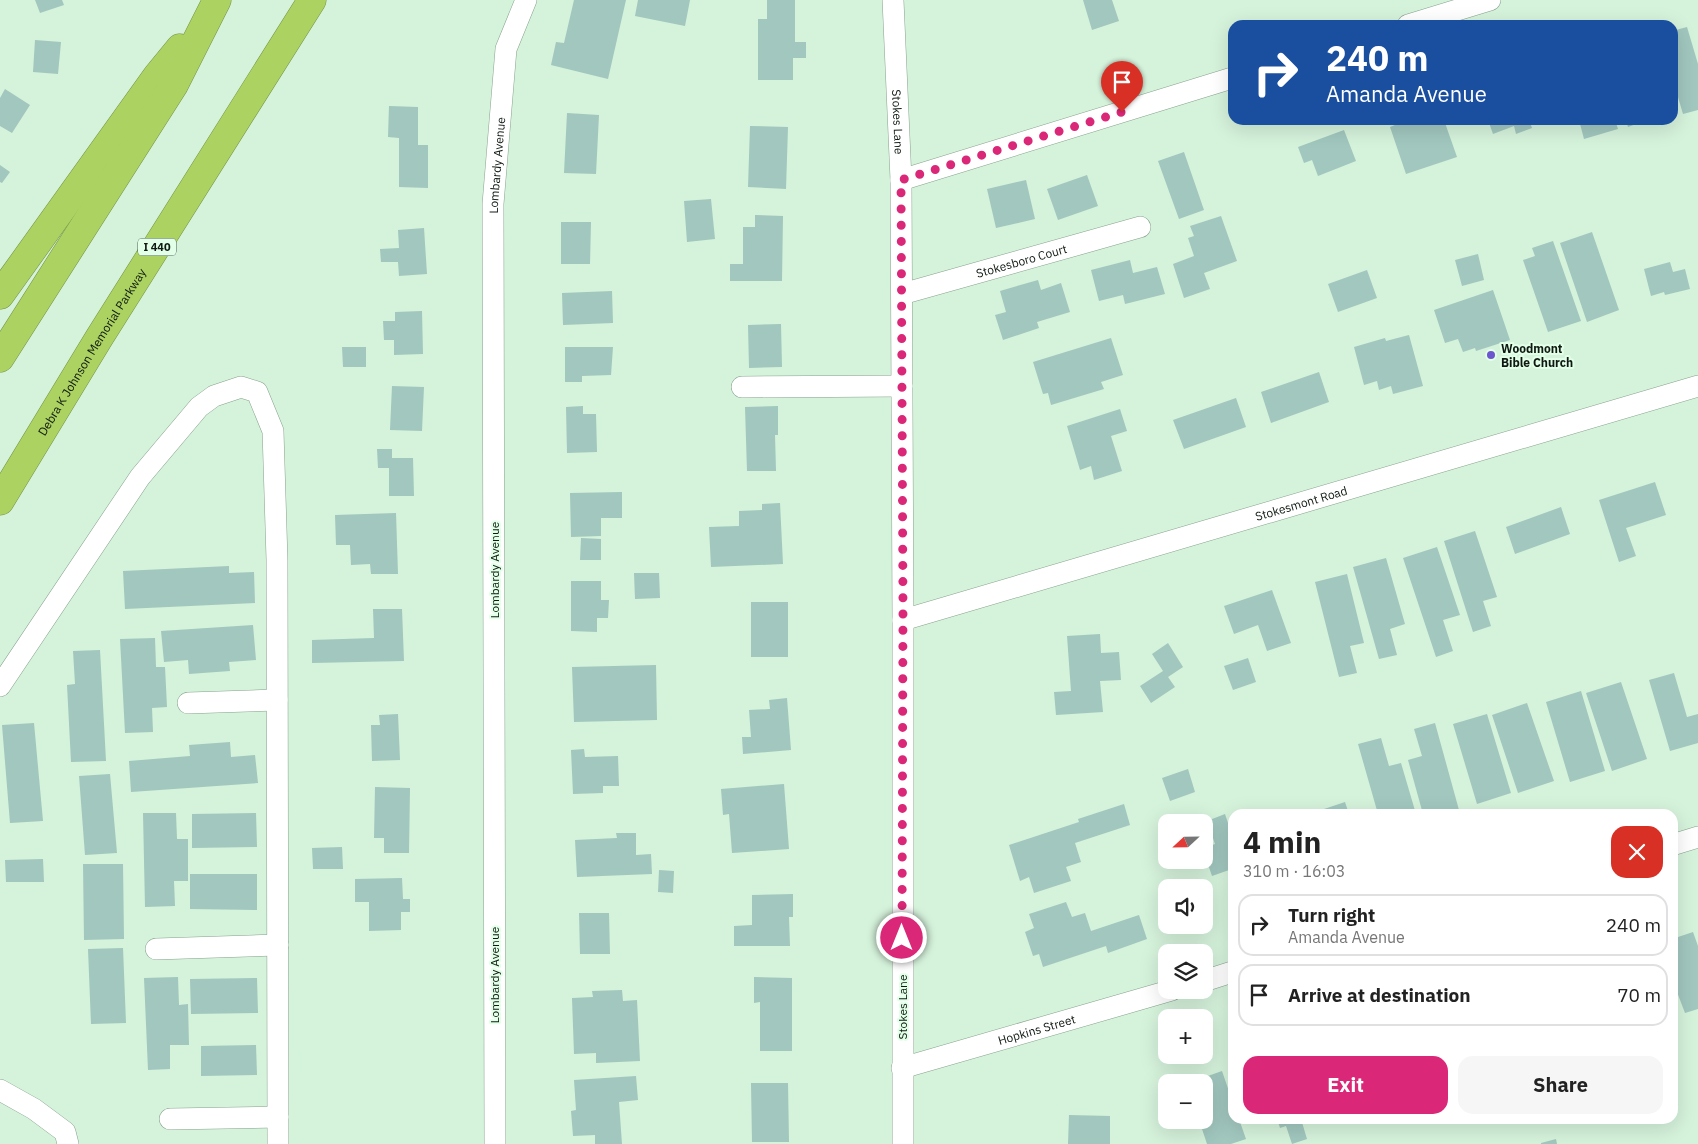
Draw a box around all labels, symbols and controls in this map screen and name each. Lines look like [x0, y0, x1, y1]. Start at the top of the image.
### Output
text: 240 m [1326, 35, 1429, 81]
icon: right [1243, 40, 1308, 105]
pin [1101, 61, 1143, 112]
icon: arrive [1108, 68, 1136, 96]
text: Amanda Avenue [1326, 79, 1487, 108]
street label: Stokes Lane [889, 89, 907, 155]
street label: Lombardy Avenue [485, 116, 508, 213]
road number: I 440 [138, 238, 176, 256]
street label: Stokesboro Court [974, 240, 1069, 280]
street label: Debra K Johnson Memorial Parkway [34, 265, 149, 438]
place label: Woodmont Bible Church [1501, 341, 1573, 370]
marker: Woodmont Bible Church [1485, 349, 1497, 361]
street label: Stokesmont Road [1253, 482, 1349, 523]
street label: Lombardy Avenue [487, 521, 502, 618]
north arrow [1158, 814, 1212, 869]
map controls [1158, 814, 1213, 1129]
text: 4 min [1243, 822, 1321, 861]
button: close [1611, 826, 1663, 878]
text: 310 m · 16:03 [1243, 861, 1345, 881]
button: sound [1158, 879, 1213, 934]
text: Turn right [1288, 903, 1375, 927]
position arrow [875, 911, 927, 963]
icon: right [1245, 911, 1273, 939]
text: 240 m [1606, 913, 1661, 937]
street label: Lombardy Avenue [487, 926, 502, 1023]
text: Amanda Avenue [1288, 927, 1405, 947]
button: layers [1158, 944, 1213, 999]
street label: Stokes Lane [895, 974, 910, 1040]
icon: arrive [1245, 981, 1273, 1009]
text: Arrive at destination [1288, 983, 1471, 1007]
text: 70 m [1617, 983, 1661, 1007]
button: + [1158, 1009, 1213, 1064]
street label: Hopkins Street [996, 1011, 1077, 1047]
button: Exit [1243, 1056, 1448, 1114]
button: Share [1458, 1056, 1663, 1114]
button: − [1158, 1074, 1213, 1129]

